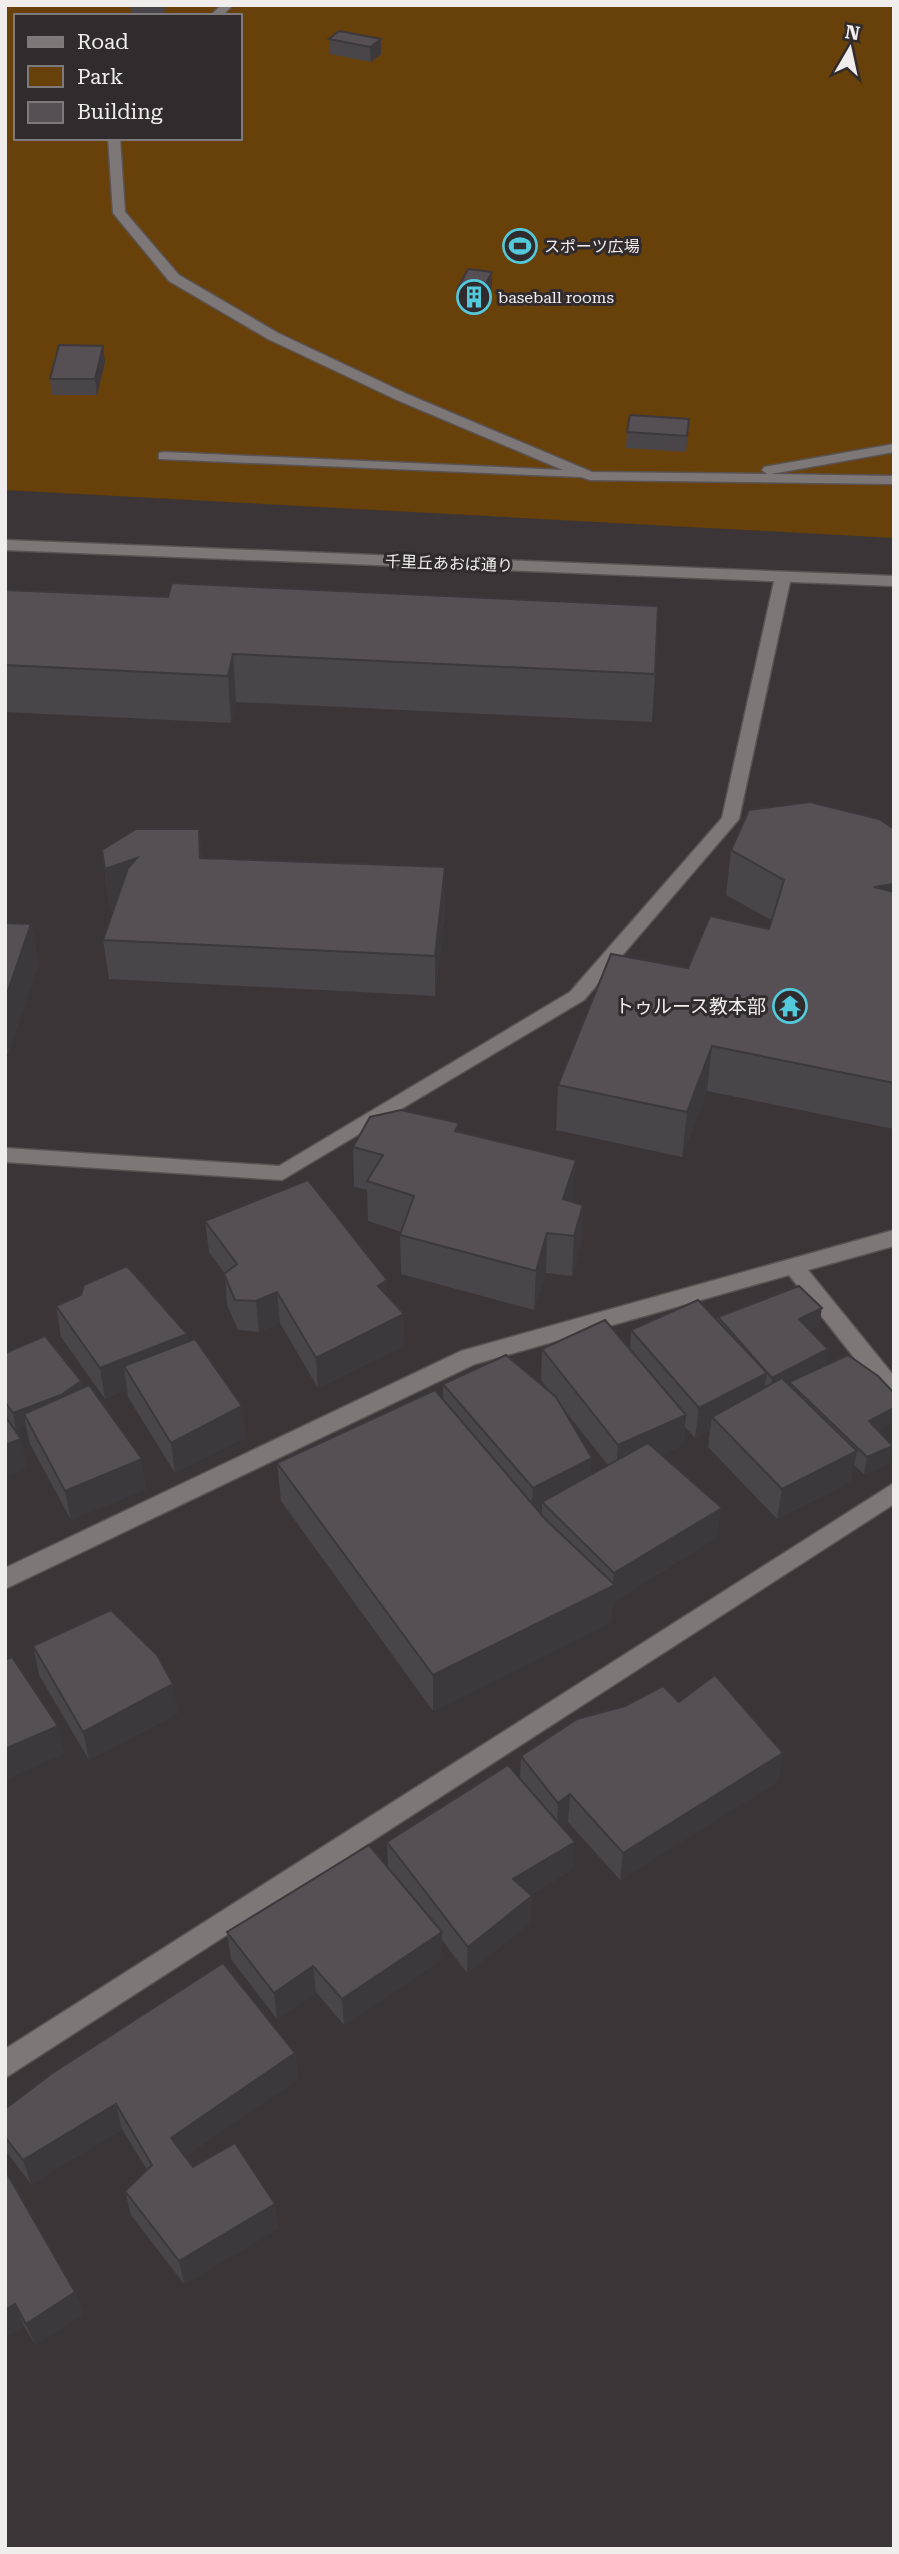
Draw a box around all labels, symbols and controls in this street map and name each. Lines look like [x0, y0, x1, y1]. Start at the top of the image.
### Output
legend [14, 14, 242, 140]
north arrow [815, 14, 885, 84]
text: N [844, 20, 862, 45]
text: Road [77, 30, 129, 54]
text: Park [77, 65, 123, 89]
text: Building [77, 100, 163, 124]
sports icon: スポーツ広場 [501, 227, 539, 265]
place label: スポーツ広場 [544, 237, 640, 256]
building icon: baseball rooms [455, 278, 493, 316]
place label: baseball rooms [498, 288, 614, 307]
street label: 千里丘あおば通り [385, 552, 513, 575]
temple icon: トゥルース教本部 [771, 987, 809, 1025]
place label: トゥルース教本部 [615, 995, 766, 1018]

